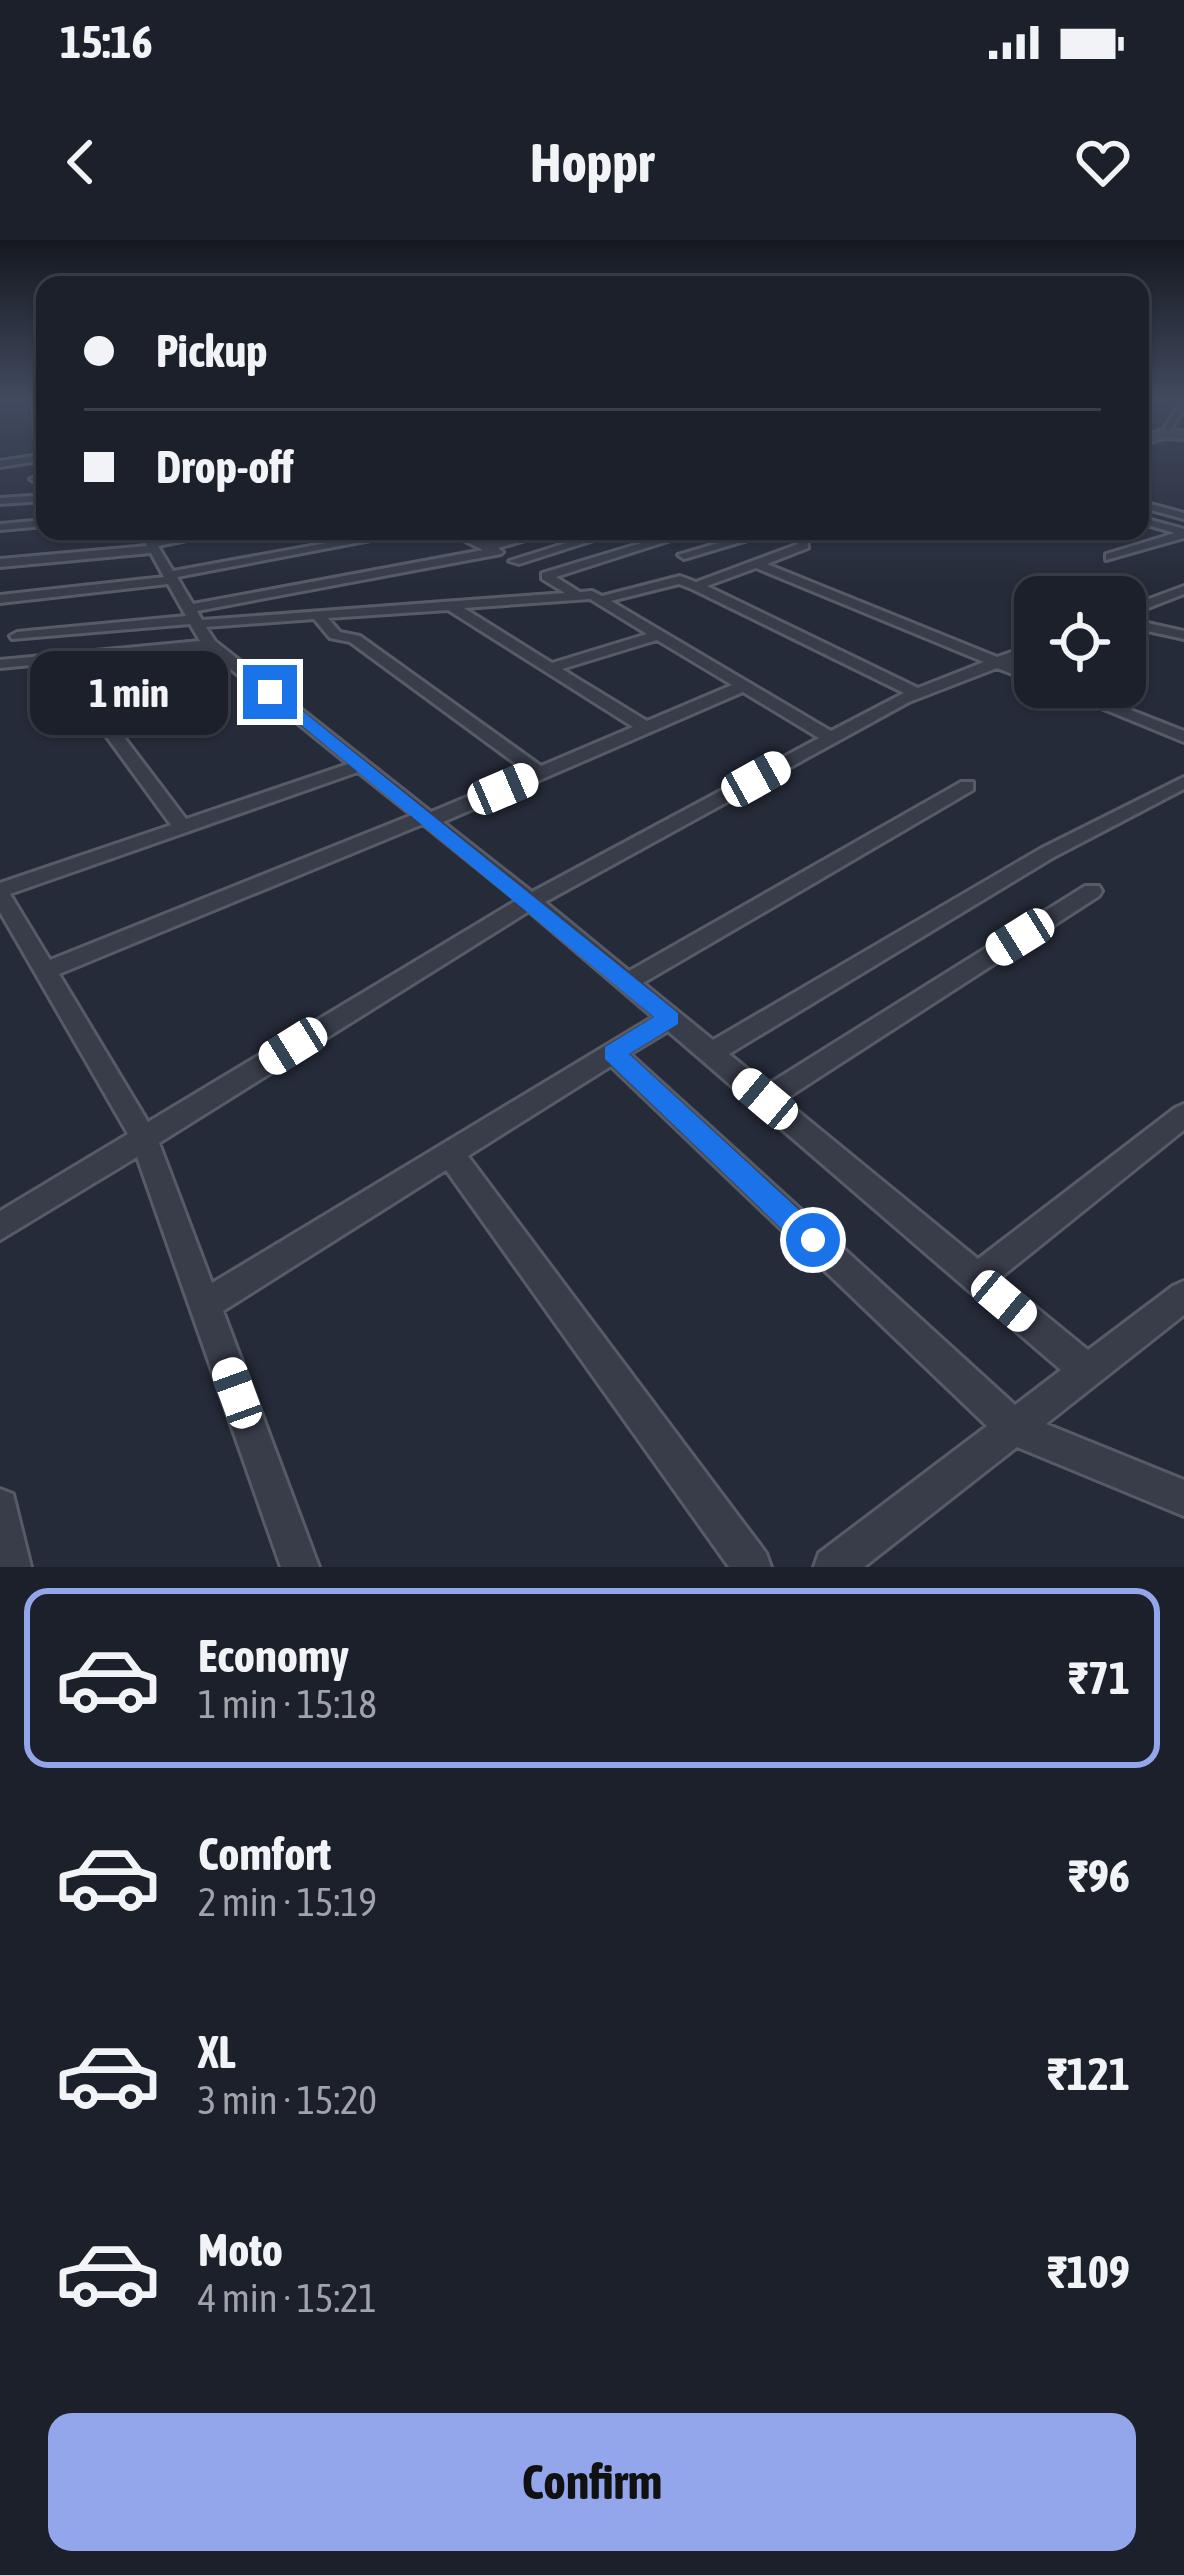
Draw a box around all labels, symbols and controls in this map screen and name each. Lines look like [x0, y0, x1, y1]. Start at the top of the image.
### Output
text: 15:16 [60, 16, 153, 68]
icon: back [48, 129, 114, 195]
icon: heart [1070, 129, 1136, 195]
text: Hoppr [530, 132, 654, 193]
text: Pickup [156, 325, 267, 377]
text: Drop-off [156, 441, 294, 493]
map controls [1014, 576, 1146, 708]
button: locate [1014, 576, 1146, 708]
callout: 1 min [30, 650, 228, 734]
route end [243, 665, 297, 719]
text: 1 min [89, 671, 169, 715]
car [716, 746, 796, 812]
car [463, 758, 543, 820]
car [980, 903, 1060, 971]
car [253, 1012, 333, 1080]
car [726, 1062, 804, 1136]
route start [786, 1213, 840, 1267]
car [965, 1264, 1043, 1338]
car [208, 1353, 266, 1433]
icon: car [54, 1624, 162, 1732]
text: Economy [198, 1630, 349, 1682]
text: ₹71 [1068, 1652, 1130, 1704]
text: 1 min · 15:18 [198, 1682, 377, 1726]
icon: car [54, 1822, 162, 1930]
text: Comfort [198, 1828, 331, 1880]
text: ₹96 [1068, 1850, 1130, 1902]
text: 2 min · 15:19 [198, 1880, 377, 1924]
icon: car [54, 2020, 162, 2128]
text: XL [198, 2026, 236, 2078]
text: ₹121 [1047, 2048, 1130, 2100]
text: 3 min · 15:20 [198, 2078, 377, 2122]
icon: car [54, 2218, 162, 2326]
text: Moto [198, 2224, 283, 2276]
text: ₹109 [1047, 2246, 1130, 2298]
text: 4 min · 15:21 [198, 2276, 377, 2320]
button: Confirm [48, 2413, 1136, 2551]

